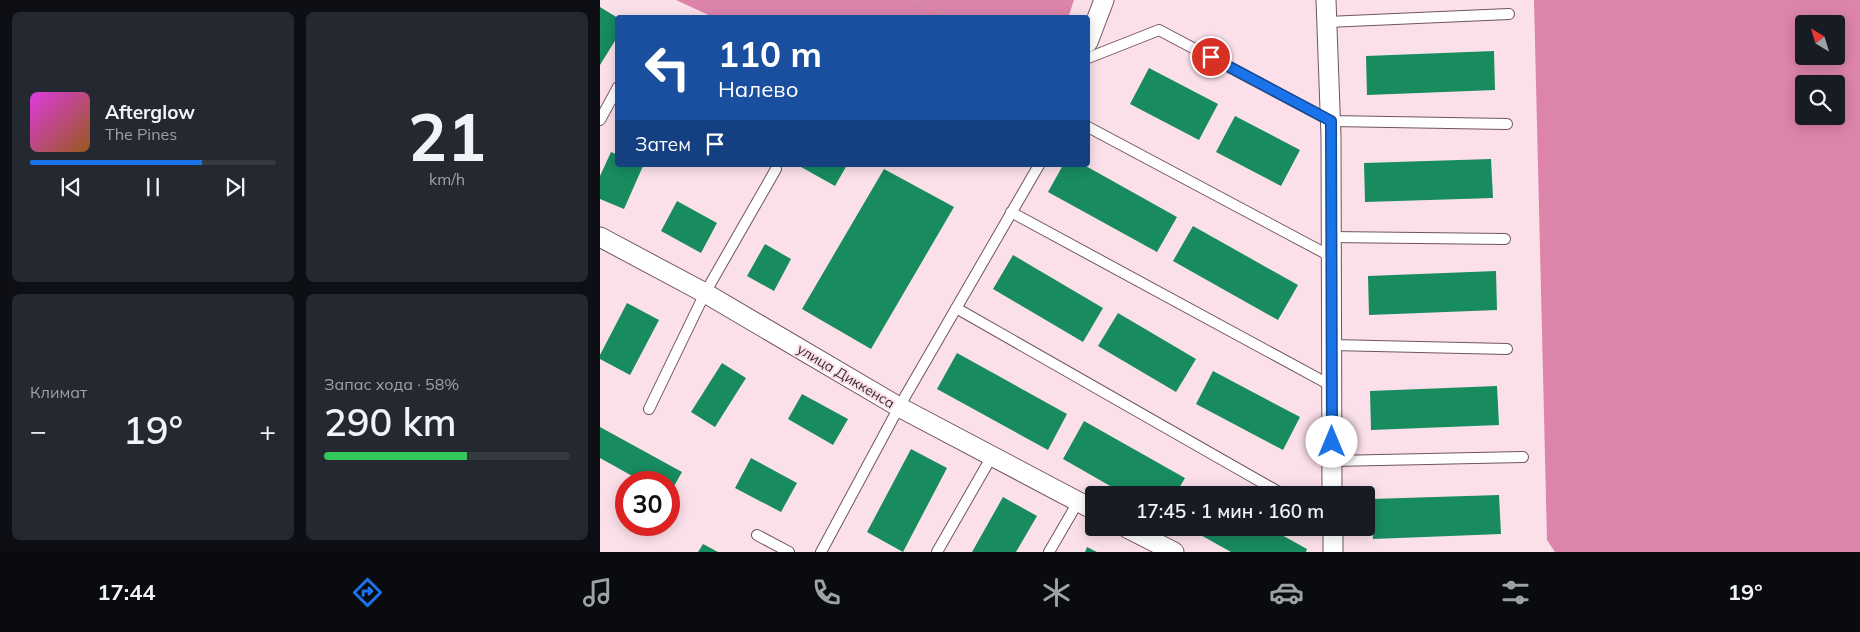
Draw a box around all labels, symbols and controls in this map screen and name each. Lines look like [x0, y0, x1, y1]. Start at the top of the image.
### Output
north arrow [1795, 15, 1845, 65]
map controls [1795, 15, 1845, 125]
text: 110 m [718, 32, 822, 76]
icon: left [635, 35, 700, 100]
pin [1190, 36, 1232, 78]
icon: arrive [1197, 43, 1225, 71]
text: Налево [718, 75, 798, 103]
button: search [1795, 75, 1845, 125]
text: 21 [408, 96, 486, 177]
text: Afterglow [105, 100, 195, 124]
text: The Pines [105, 124, 177, 144]
icon: arrive [701, 130, 729, 158]
text: Затем [635, 132, 691, 156]
text: km/h [429, 169, 465, 189]
icon: previous [57, 173, 85, 201]
icon: pause [139, 173, 167, 201]
icon: next [221, 173, 249, 201]
street label: улица Диккенса [794, 340, 898, 412]
text: Запас хода · 58% [324, 374, 459, 394]
text: Климат [30, 382, 87, 402]
text: 290 km [324, 398, 457, 446]
text: 19° [123, 406, 183, 454]
text: − [30, 413, 47, 448]
text: + [259, 413, 276, 448]
position arrow [1305, 415, 1357, 467]
speed limit sign: 30 [615, 471, 680, 536]
text: 17:45 · 1 мин · 160 m [1136, 499, 1324, 523]
icon: directions [350, 575, 385, 610]
icon: music [580, 575, 615, 610]
icon: phone [809, 575, 844, 610]
icon: climate [1039, 575, 1074, 610]
icon: car [1269, 575, 1304, 610]
icon: filters [1498, 575, 1533, 610]
text: 17:44 [97, 578, 156, 606]
text: 19° [1728, 578, 1763, 606]

